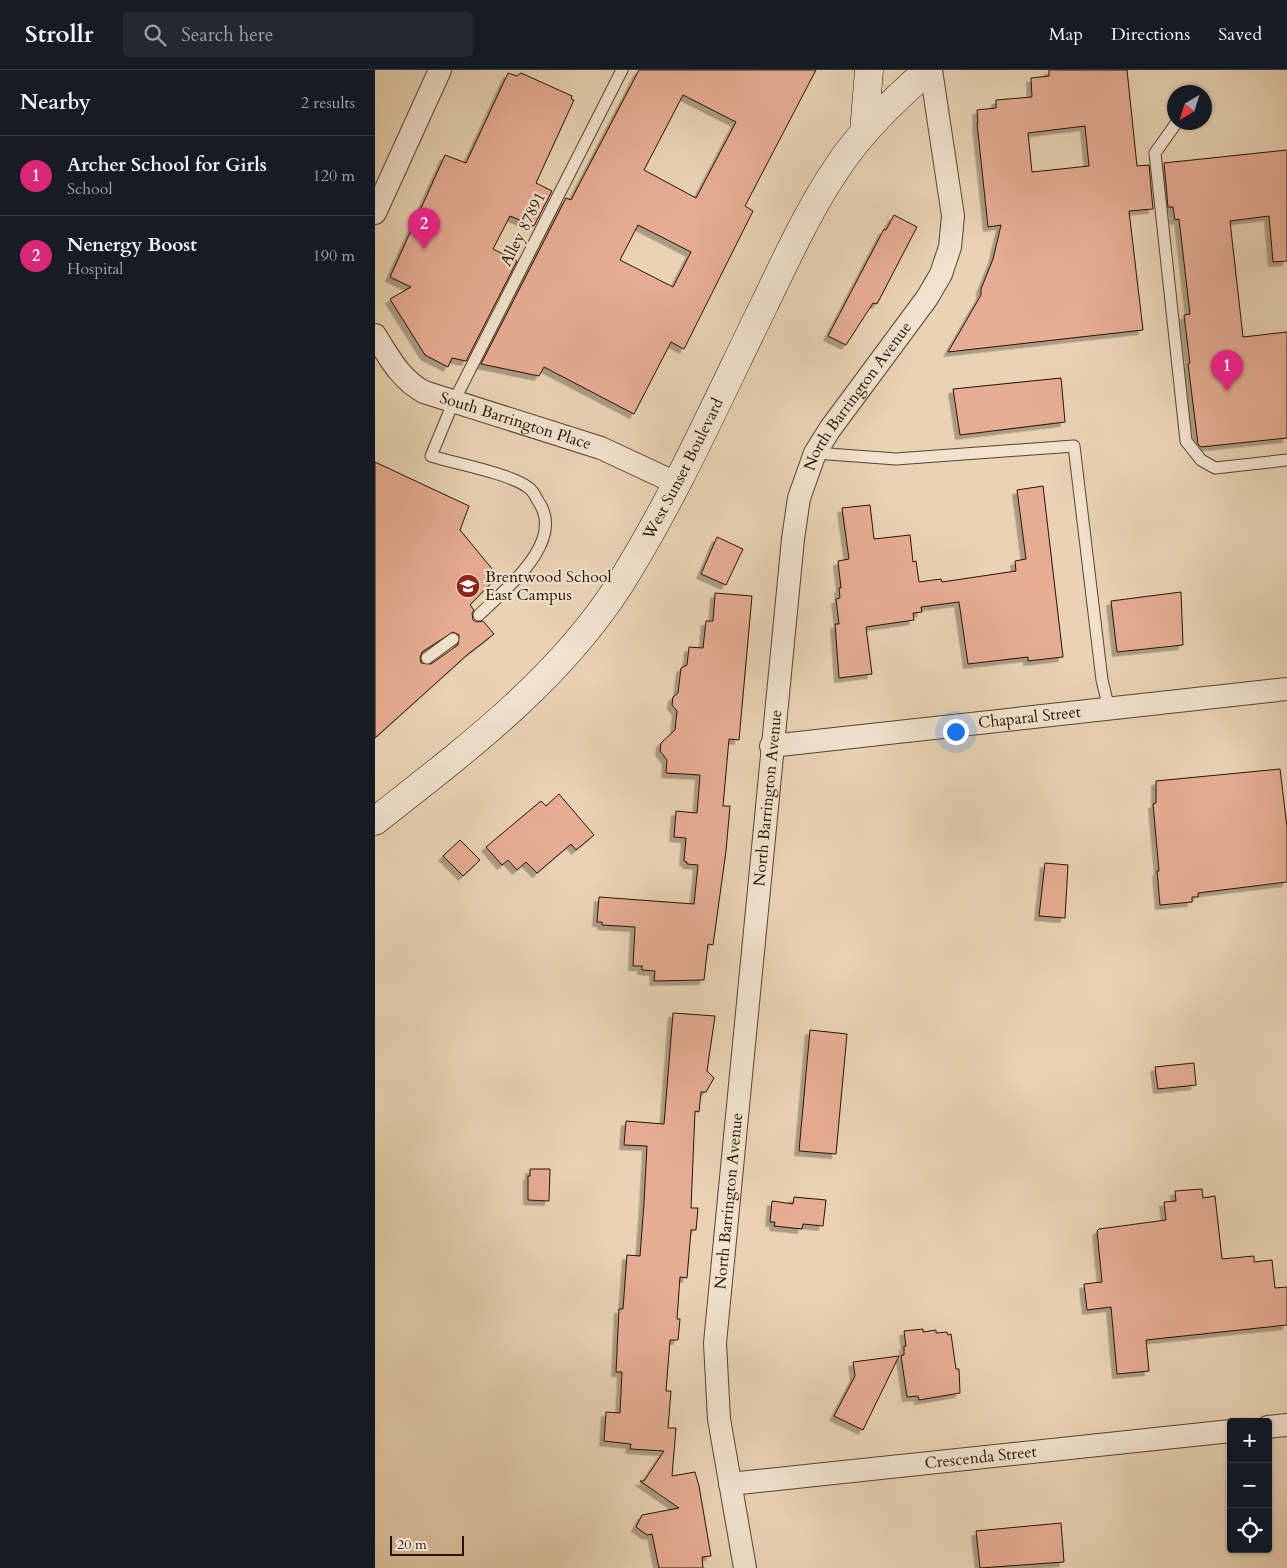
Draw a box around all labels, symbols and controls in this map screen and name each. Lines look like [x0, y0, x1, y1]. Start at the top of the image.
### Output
search box [123, 12, 473, 57]
text: Strollr [25, 18, 93, 51]
icon: search [141, 21, 169, 49]
text: Search here [181, 22, 273, 48]
text: Map [1049, 22, 1083, 47]
text: Directions [1111, 22, 1190, 47]
text: Saved [1218, 22, 1262, 47]
north arrow [1167, 85, 1212, 130]
text: Nearby [20, 88, 91, 117]
text: 2 results [301, 92, 355, 114]
text: Archer School for Girls [67, 152, 267, 178]
text: 1 [32, 165, 40, 187]
text: 120 m [313, 165, 355, 187]
text: School [67, 178, 112, 200]
street label: Alley 87891 [495, 188, 551, 270]
pin: 2 [408, 208, 440, 249]
text: Nenergy Boost [67, 232, 197, 258]
text: 2 [32, 245, 40, 267]
text: 190 m [313, 245, 355, 267]
text: Hospital [67, 258, 123, 280]
street label: North Barrington Avenue [799, 317, 917, 474]
pin: 1 [1211, 350, 1243, 391]
street label: South Barrington Place [437, 387, 594, 455]
street label: West Sunset Boulevard [637, 394, 729, 545]
place label: Brentwood School East Campus [485, 566, 612, 606]
school or university icon: Brentwood School East Campus [455, 573, 481, 599]
street label: Chaparal Street [977, 701, 1082, 734]
street label: North Barrington Avenue [748, 709, 787, 887]
your location [943, 719, 969, 745]
street label: North Barrington Avenue [709, 1112, 748, 1290]
map controls [1227, 1418, 1272, 1553]
button: + [1227, 1418, 1272, 1463]
street label: Crescenda Street [923, 1441, 1038, 1474]
button: − [1227, 1463, 1272, 1508]
button: locate [1227, 1508, 1272, 1553]
scale bar [390, 1533, 464, 1556]
text: 20 m [397, 1535, 427, 1554]

